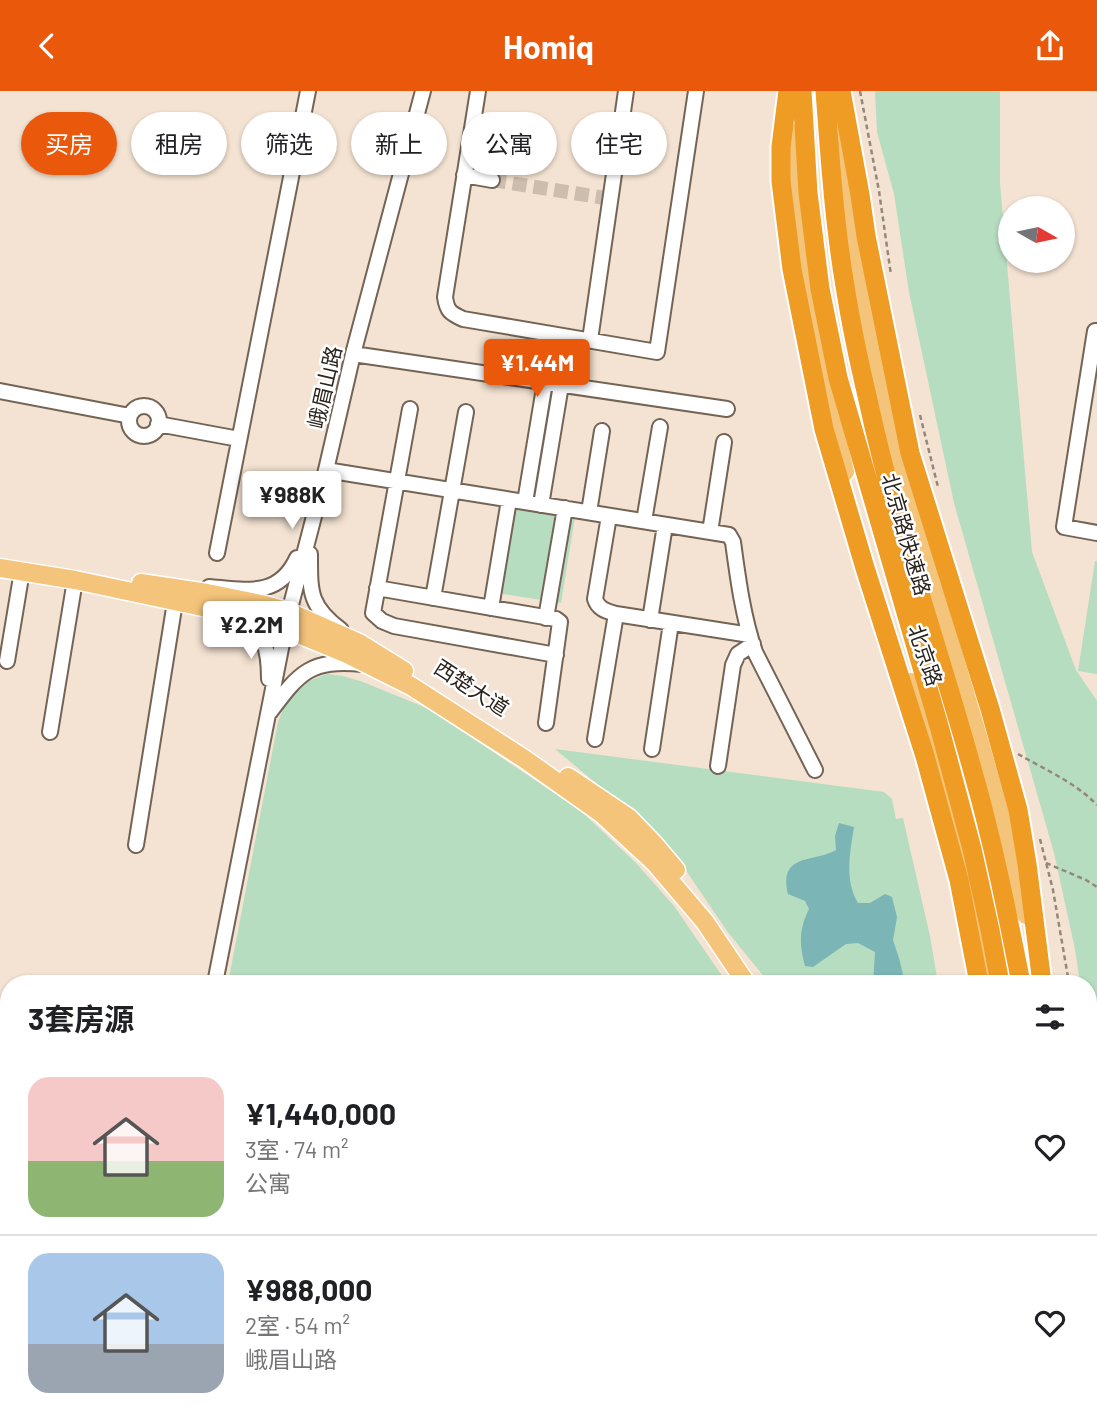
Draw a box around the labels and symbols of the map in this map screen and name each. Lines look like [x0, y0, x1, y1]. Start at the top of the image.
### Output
north arrow [998, 196, 1074, 273]
pin: ¥1.44M [480, 339, 594, 399]
street label: 峨眉山路 [302, 343, 346, 431]
street label: 北京路快速路 [878, 470, 936, 598]
pin: ¥988K [243, 471, 341, 531]
pin: ¥2.2M [202, 601, 300, 661]
street label: 北京路 [904, 621, 948, 689]
street label: 西楚大道 [430, 654, 514, 720]

